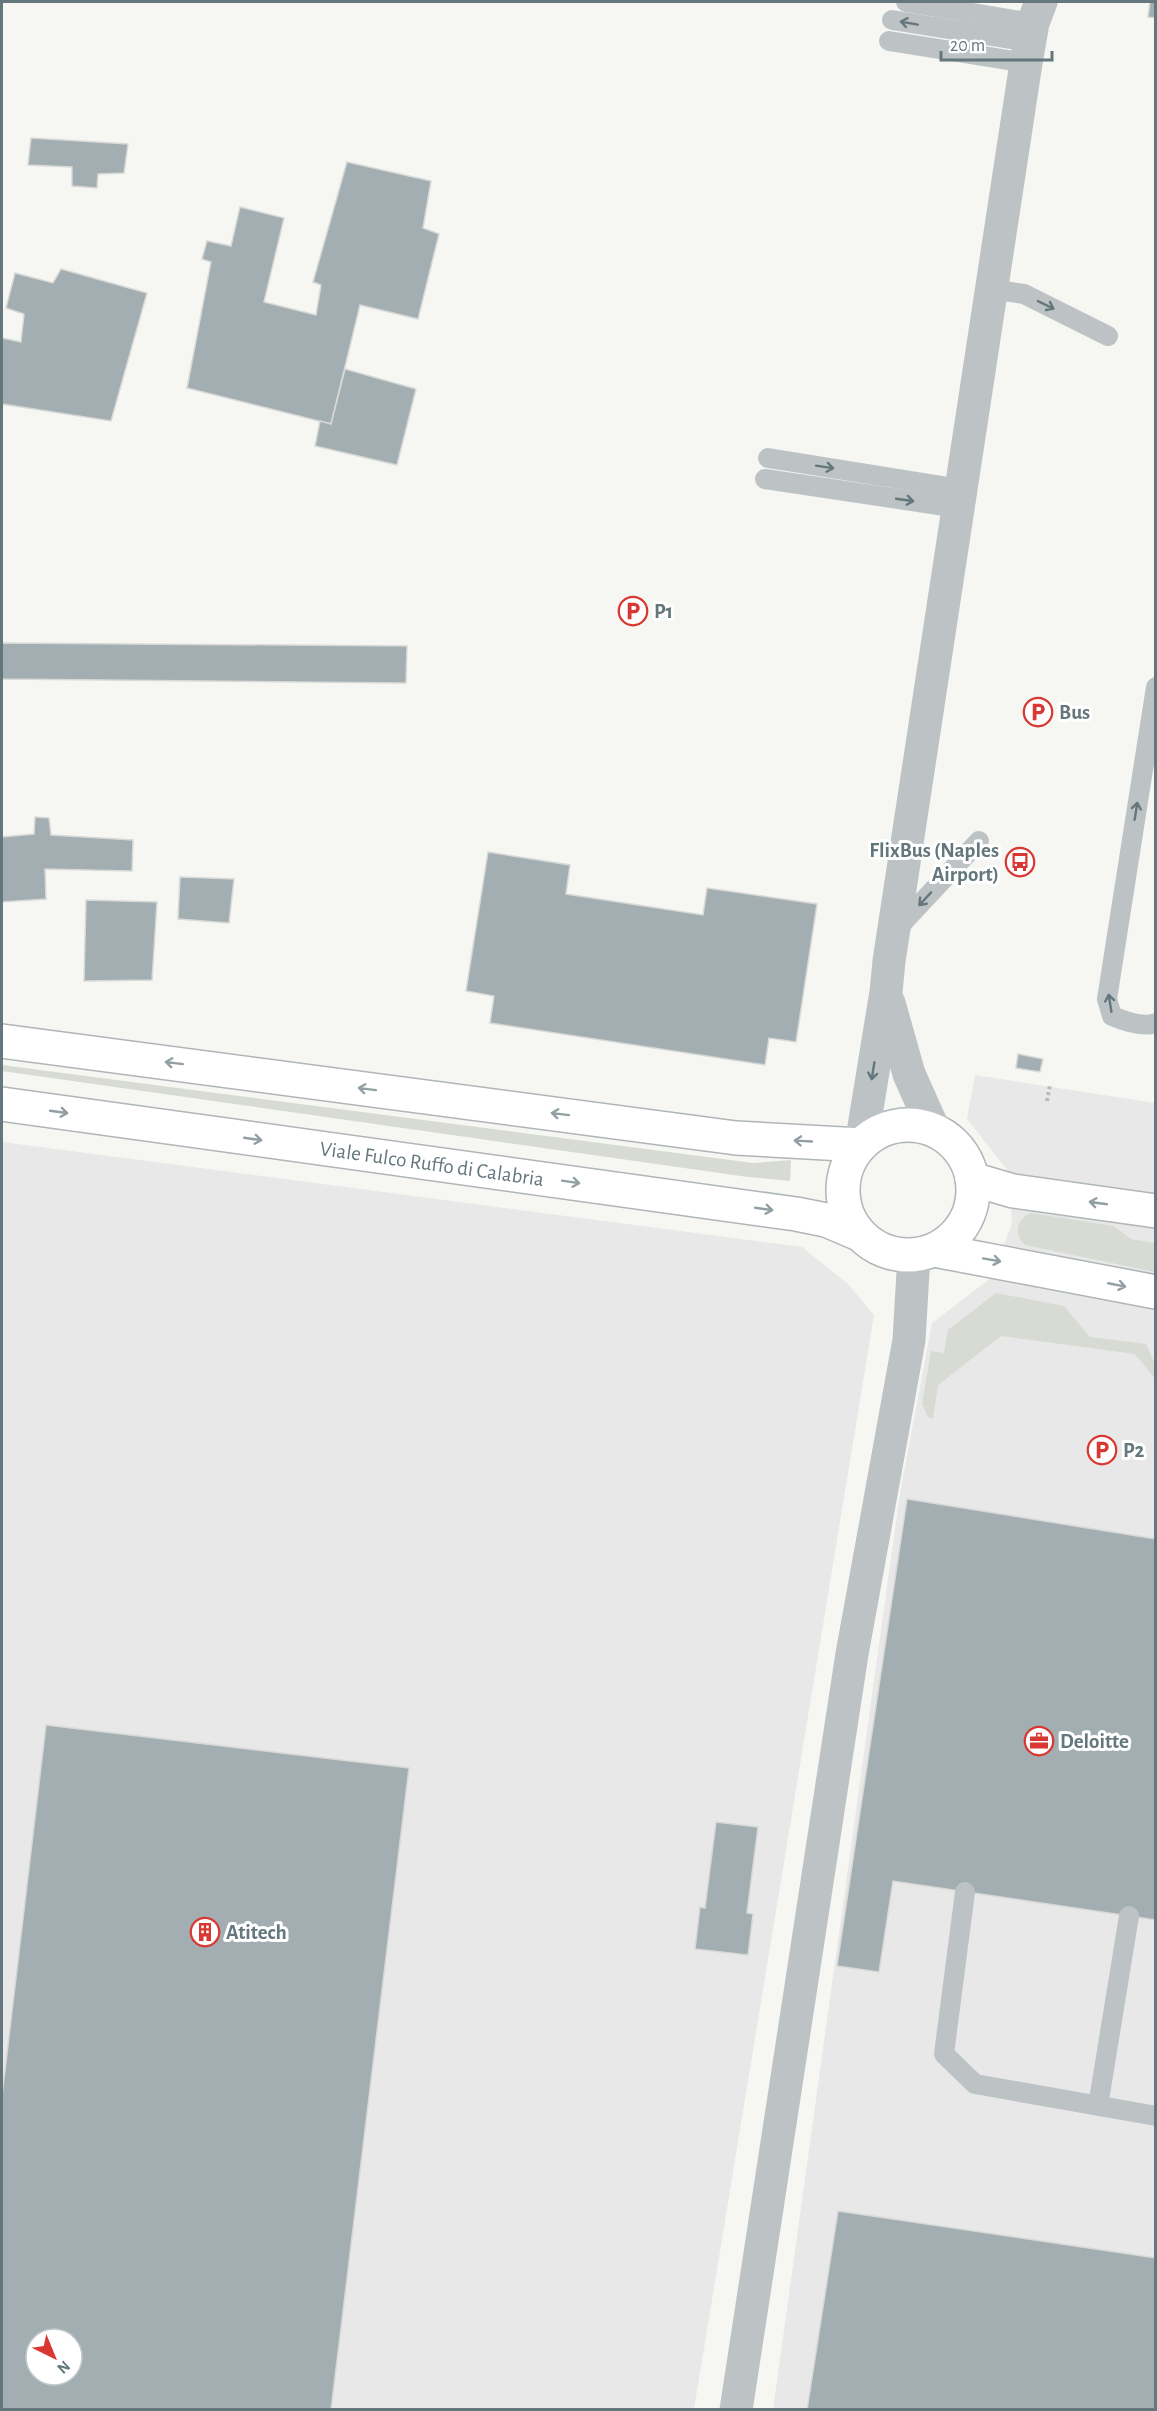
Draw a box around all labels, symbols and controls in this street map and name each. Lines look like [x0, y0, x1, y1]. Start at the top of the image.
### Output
one-way arrow [900, 17, 920, 28]
scale bar [941, 24, 1052, 62]
text: 20 m [950, 37, 985, 55]
one-way arrow [1037, 300, 1055, 312]
one-way arrow [815, 462, 835, 473]
one-way arrow [895, 495, 915, 506]
parking icon: P1 [617, 595, 649, 627]
place label: P1 [654, 601, 673, 622]
parking icon: Bus [1022, 696, 1054, 728]
place label: Bus [1059, 702, 1090, 723]
one-way arrow [1131, 801, 1142, 821]
place label: FlixBus (Naples Airport) [869, 840, 999, 885]
bus stop icon: FlixBus (Naples Airport) [1004, 846, 1036, 878]
one-way arrow [918, 891, 932, 906]
one-way arrow [1104, 994, 1115, 1013]
one-way arrow [164, 1058, 184, 1069]
one-way arrow [868, 1061, 879, 1080]
one-way arrow [358, 1083, 378, 1094]
one-way arrow [49, 1107, 69, 1118]
one-way arrow [551, 1108, 571, 1119]
one-way arrow [242, 1133, 262, 1144]
one-way arrow [793, 1136, 813, 1147]
street label: Viale Fulco Ruffo di Calabria [319, 1138, 546, 1190]
one-way arrow [560, 1177, 580, 1188]
one-way arrow [1088, 1198, 1108, 1209]
one-way arrow [753, 1204, 773, 1215]
one-way arrow [982, 1255, 1001, 1266]
one-way arrow [1107, 1280, 1126, 1291]
parking icon: P2 [1086, 1434, 1118, 1466]
place label: P2 [1123, 1440, 1145, 1461]
office icon: Deloitte [1023, 1725, 1055, 1757]
place label: Deloitte [1060, 1731, 1129, 1752]
building icon: Atitech [189, 1916, 221, 1948]
place label: Atitech [226, 1922, 287, 1943]
north arrow [24, 2327, 84, 2387]
text: N [54, 2358, 73, 2377]

